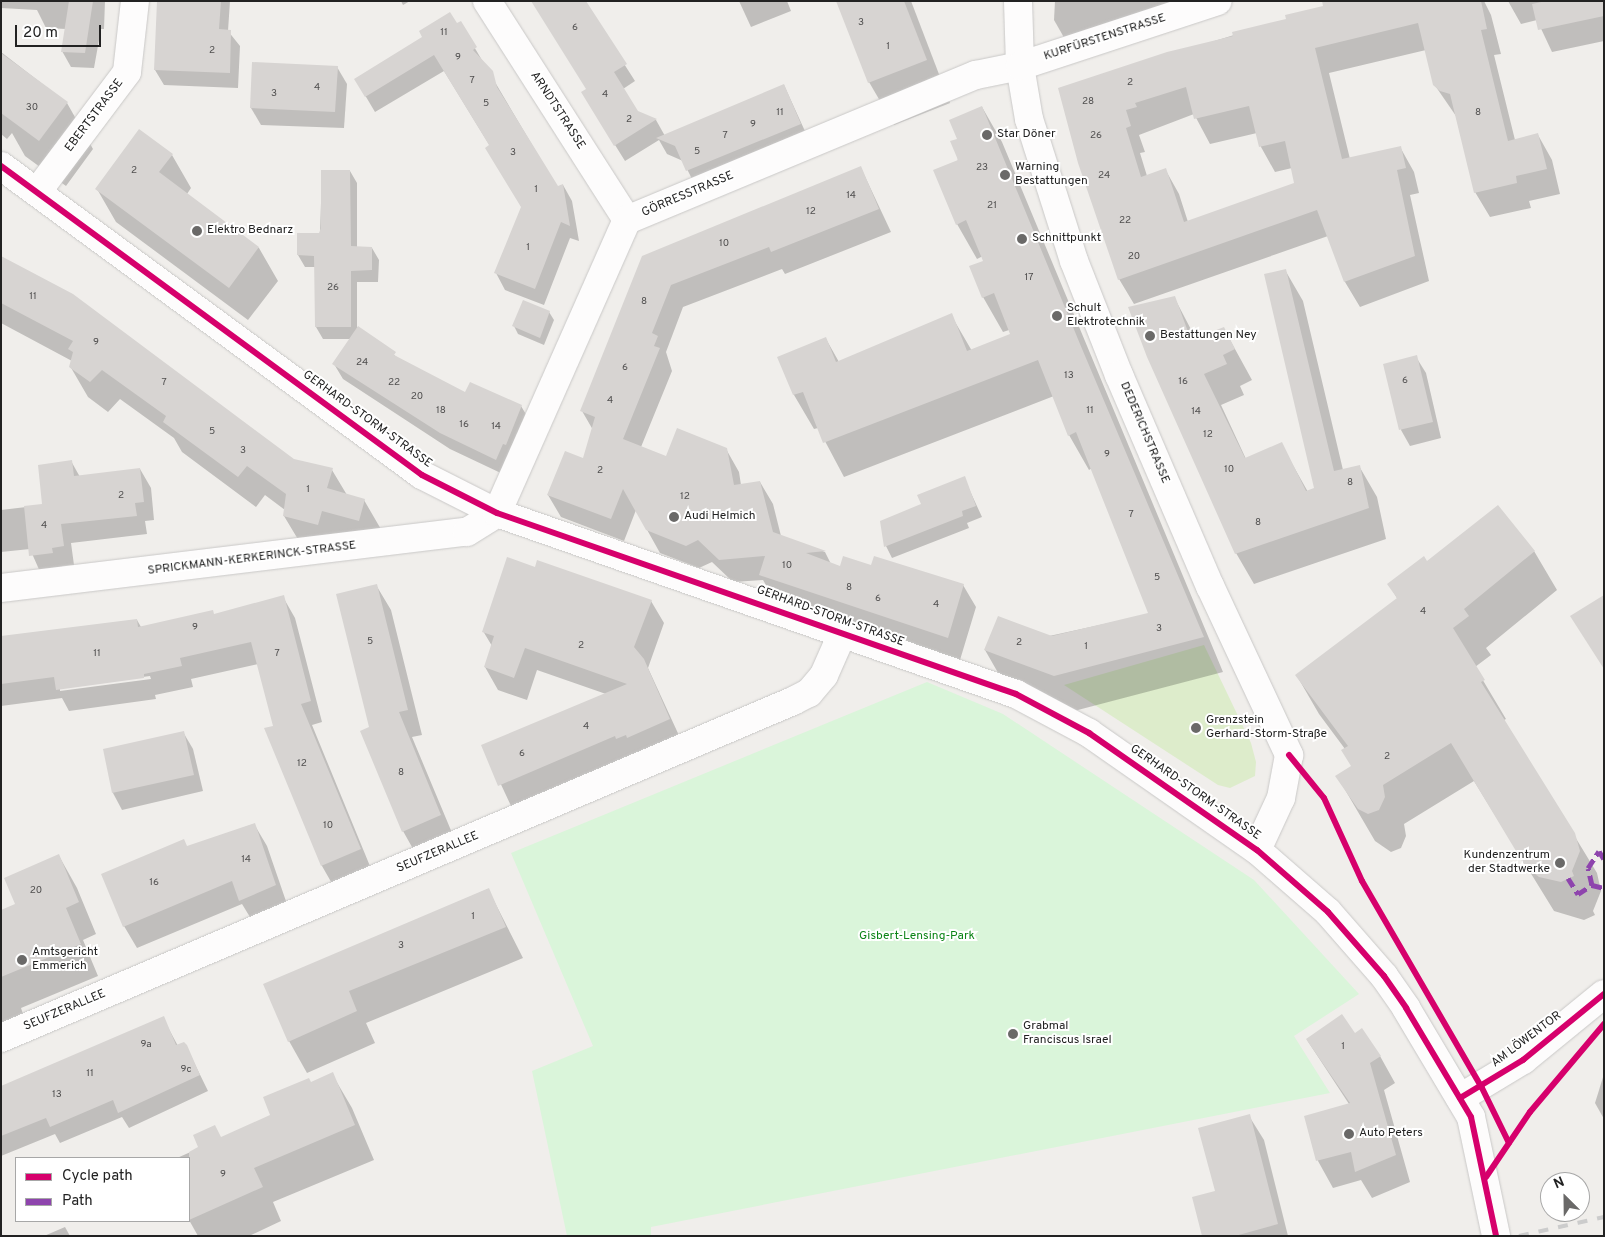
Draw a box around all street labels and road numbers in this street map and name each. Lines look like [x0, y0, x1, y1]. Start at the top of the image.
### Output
street label: KURFÜRSTENSTRASSE [1042, 11, 1168, 65]
street label: ARNDTSTRASSE [526, 69, 588, 153]
street label: EBERTSTRASSE [63, 77, 127, 155]
street label: GÖRRESSTRASSE [640, 169, 736, 221]
street label: GERHARD-STORM-STRASSE [300, 368, 434, 472]
street label: DEDERICHSTRASSE [1116, 380, 1172, 486]
street label: SPRICKMANN-KERKERINCK-STRASSE [147, 539, 357, 579]
street label: GERHARD-STORM-STRASSE [754, 584, 906, 650]
street label: GERHARD-STORM-STRASSE [1127, 742, 1263, 844]
street label: SEUFZERALLEE [395, 829, 481, 877]
street label: SEUFZERALLEE [22, 987, 108, 1035]
street label: AM LÖWENTOR [1489, 1009, 1565, 1071]

